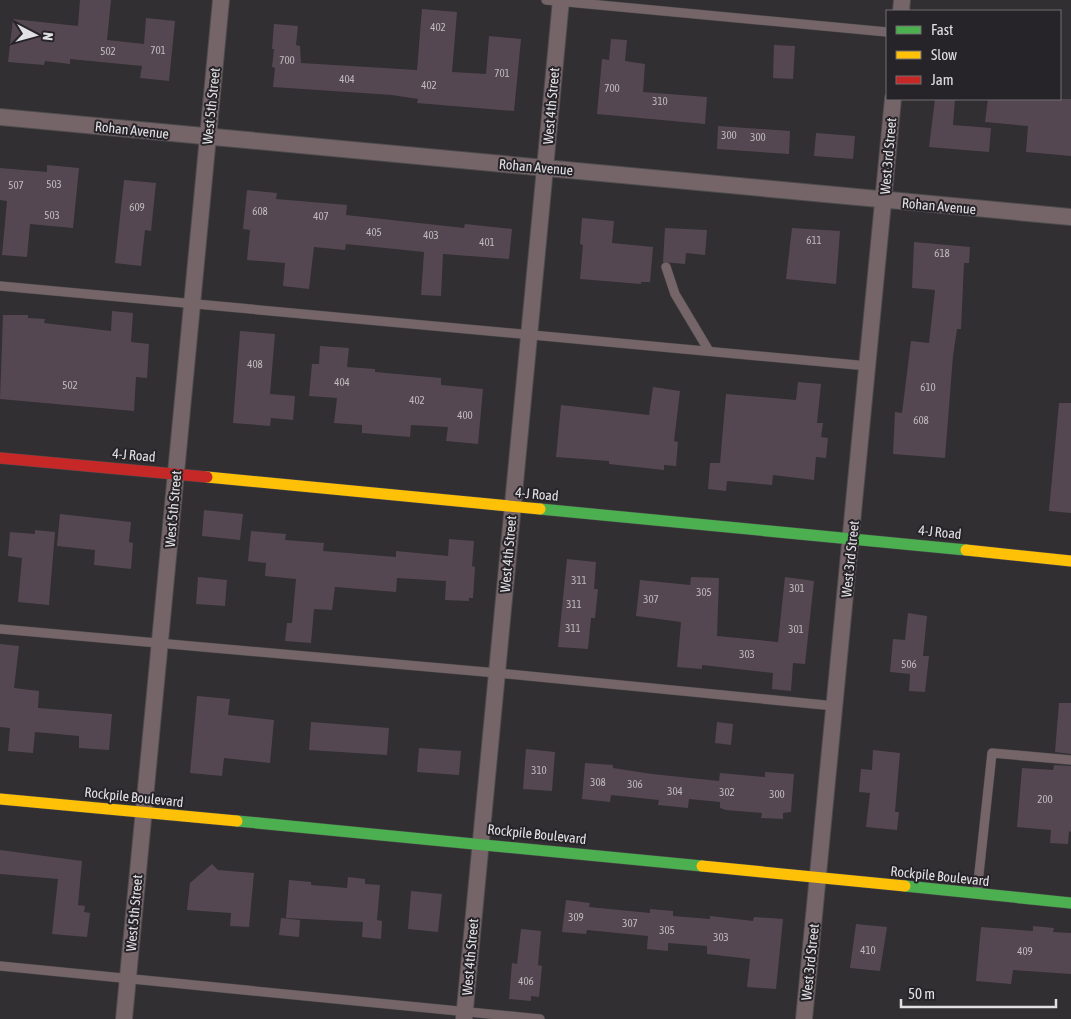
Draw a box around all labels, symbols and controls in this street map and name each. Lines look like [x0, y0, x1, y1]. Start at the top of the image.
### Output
north arrow [10, 10, 60, 60]
legend [886, 10, 1061, 100]
house number: 402 [430, 21, 446, 33]
text: Fast [931, 21, 953, 38]
text: N [40, 31, 56, 41]
house number: 701 [150, 44, 166, 56]
house number: 502 [100, 45, 116, 57]
text: Slow [931, 46, 957, 63]
house number: 700 [279, 54, 295, 66]
street label: West 5th Street [199, 67, 223, 145]
house number: 701 [494, 67, 510, 79]
street label: West 4th Street [540, 67, 562, 145]
text: Jam [931, 71, 954, 88]
house number: 404 [339, 73, 355, 85]
house number: 402 [421, 79, 437, 91]
house number: 700 [604, 82, 620, 94]
house number: 310 [652, 95, 668, 107]
street label: West 3rd Street [877, 117, 899, 195]
street label: Rohan Avenue [94, 118, 170, 142]
house number: 300 [721, 129, 737, 141]
house number: 300 [750, 131, 766, 143]
street label: Rohan Avenue [498, 156, 574, 178]
house number: 503 [46, 178, 62, 190]
house number: 507 [8, 179, 24, 191]
street label: Rohan Avenue [901, 195, 977, 217]
house number: 609 [129, 201, 145, 213]
house number: 608 [252, 205, 268, 217]
house number: 503 [44, 209, 60, 221]
house number: 407 [313, 210, 329, 222]
house number: 405 [366, 226, 382, 238]
house number: 403 [423, 229, 439, 241]
house number: 611 [806, 234, 822, 246]
house number: 401 [479, 236, 495, 248]
house number: 618 [934, 247, 950, 259]
house number: 408 [247, 358, 263, 370]
house number: 404 [334, 376, 350, 388]
house number: 502 [62, 379, 78, 391]
house number: 610 [920, 381, 936, 393]
house number: 402 [409, 394, 425, 406]
house number: 400 [457, 409, 473, 421]
house number: 608 [913, 414, 929, 426]
street label: 4-J Road [112, 445, 156, 465]
street label: West 5th Street [162, 470, 184, 548]
street label: 4-J Road [515, 484, 559, 504]
street label: West 4th Street [497, 515, 519, 593]
street label: West 3rd Street [838, 520, 862, 598]
street label: 4-J Road [918, 522, 962, 542]
house number: 311 [571, 574, 587, 586]
house number: 301 [789, 582, 805, 594]
house number: 305 [696, 586, 712, 598]
house number: 307 [643, 593, 659, 605]
house number: 311 [566, 598, 582, 610]
house number: 311 [565, 622, 581, 634]
house number: 301 [788, 623, 804, 635]
house number: 303 [739, 648, 755, 660]
house number: 506 [901, 658, 917, 670]
house number: 310 [531, 764, 547, 776]
house number: 308 [590, 776, 606, 788]
house number: 306 [627, 778, 643, 790]
street label: Rockpile Boulevard [84, 784, 184, 810]
house number: 304 [667, 785, 683, 797]
house number: 302 [719, 786, 735, 798]
house number: 300 [769, 788, 785, 800]
house number: 200 [1037, 793, 1053, 805]
street label: Rockpile Boulevard [487, 821, 587, 847]
street label: Rockpile Boulevard [890, 863, 990, 889]
street label: West 5th Street [123, 874, 145, 952]
house number: 309 [568, 911, 584, 923]
house number: 307 [622, 917, 638, 929]
street label: West 4th Street [459, 918, 481, 996]
street label: West 3rd Street [798, 923, 822, 1001]
house number: 305 [659, 924, 675, 936]
house number: 303 [713, 931, 729, 943]
house number: 410 [860, 944, 876, 956]
house number: 409 [1017, 945, 1033, 957]
house number: 406 [518, 975, 534, 987]
scale bar [901, 976, 1056, 1008]
text: 50 m [908, 985, 935, 1002]

